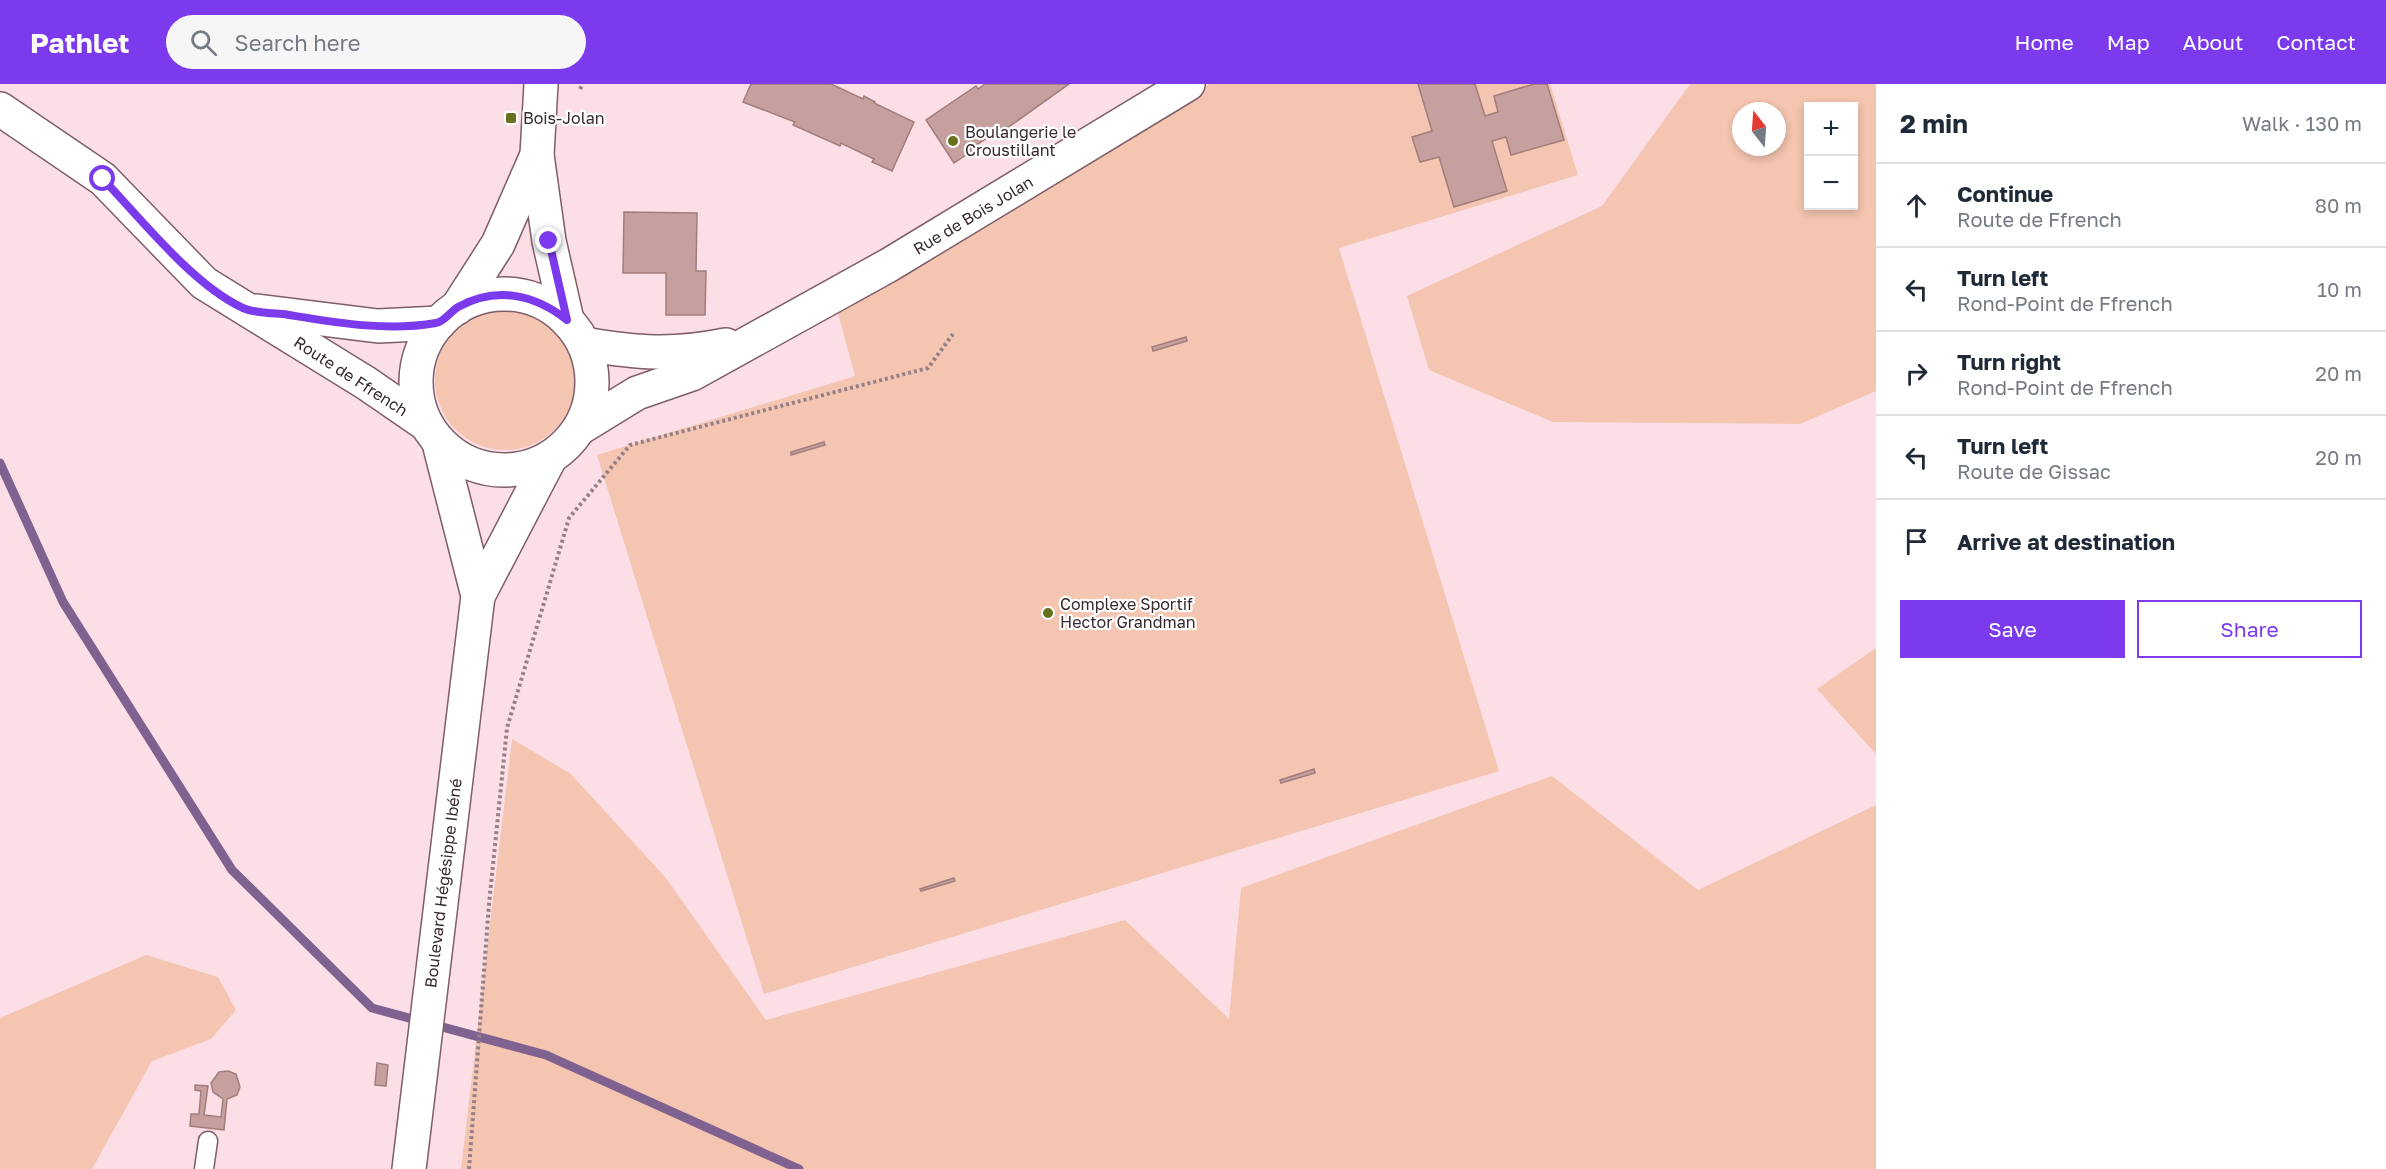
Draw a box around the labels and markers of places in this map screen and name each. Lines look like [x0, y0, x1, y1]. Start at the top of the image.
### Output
place label: Bois-Jolan [523, 108, 605, 128]
marker: Bois-Jolan [504, 111, 518, 125]
place label: Boulangerie le Croustillant [965, 122, 1076, 160]
marker: Boulangerie le Croustillant [946, 134, 960, 148]
place label: Complexe Sportif Hector Grandman [1060, 594, 1196, 632]
marker: Complexe Sportif Hector Grandman [1041, 606, 1055, 620]

